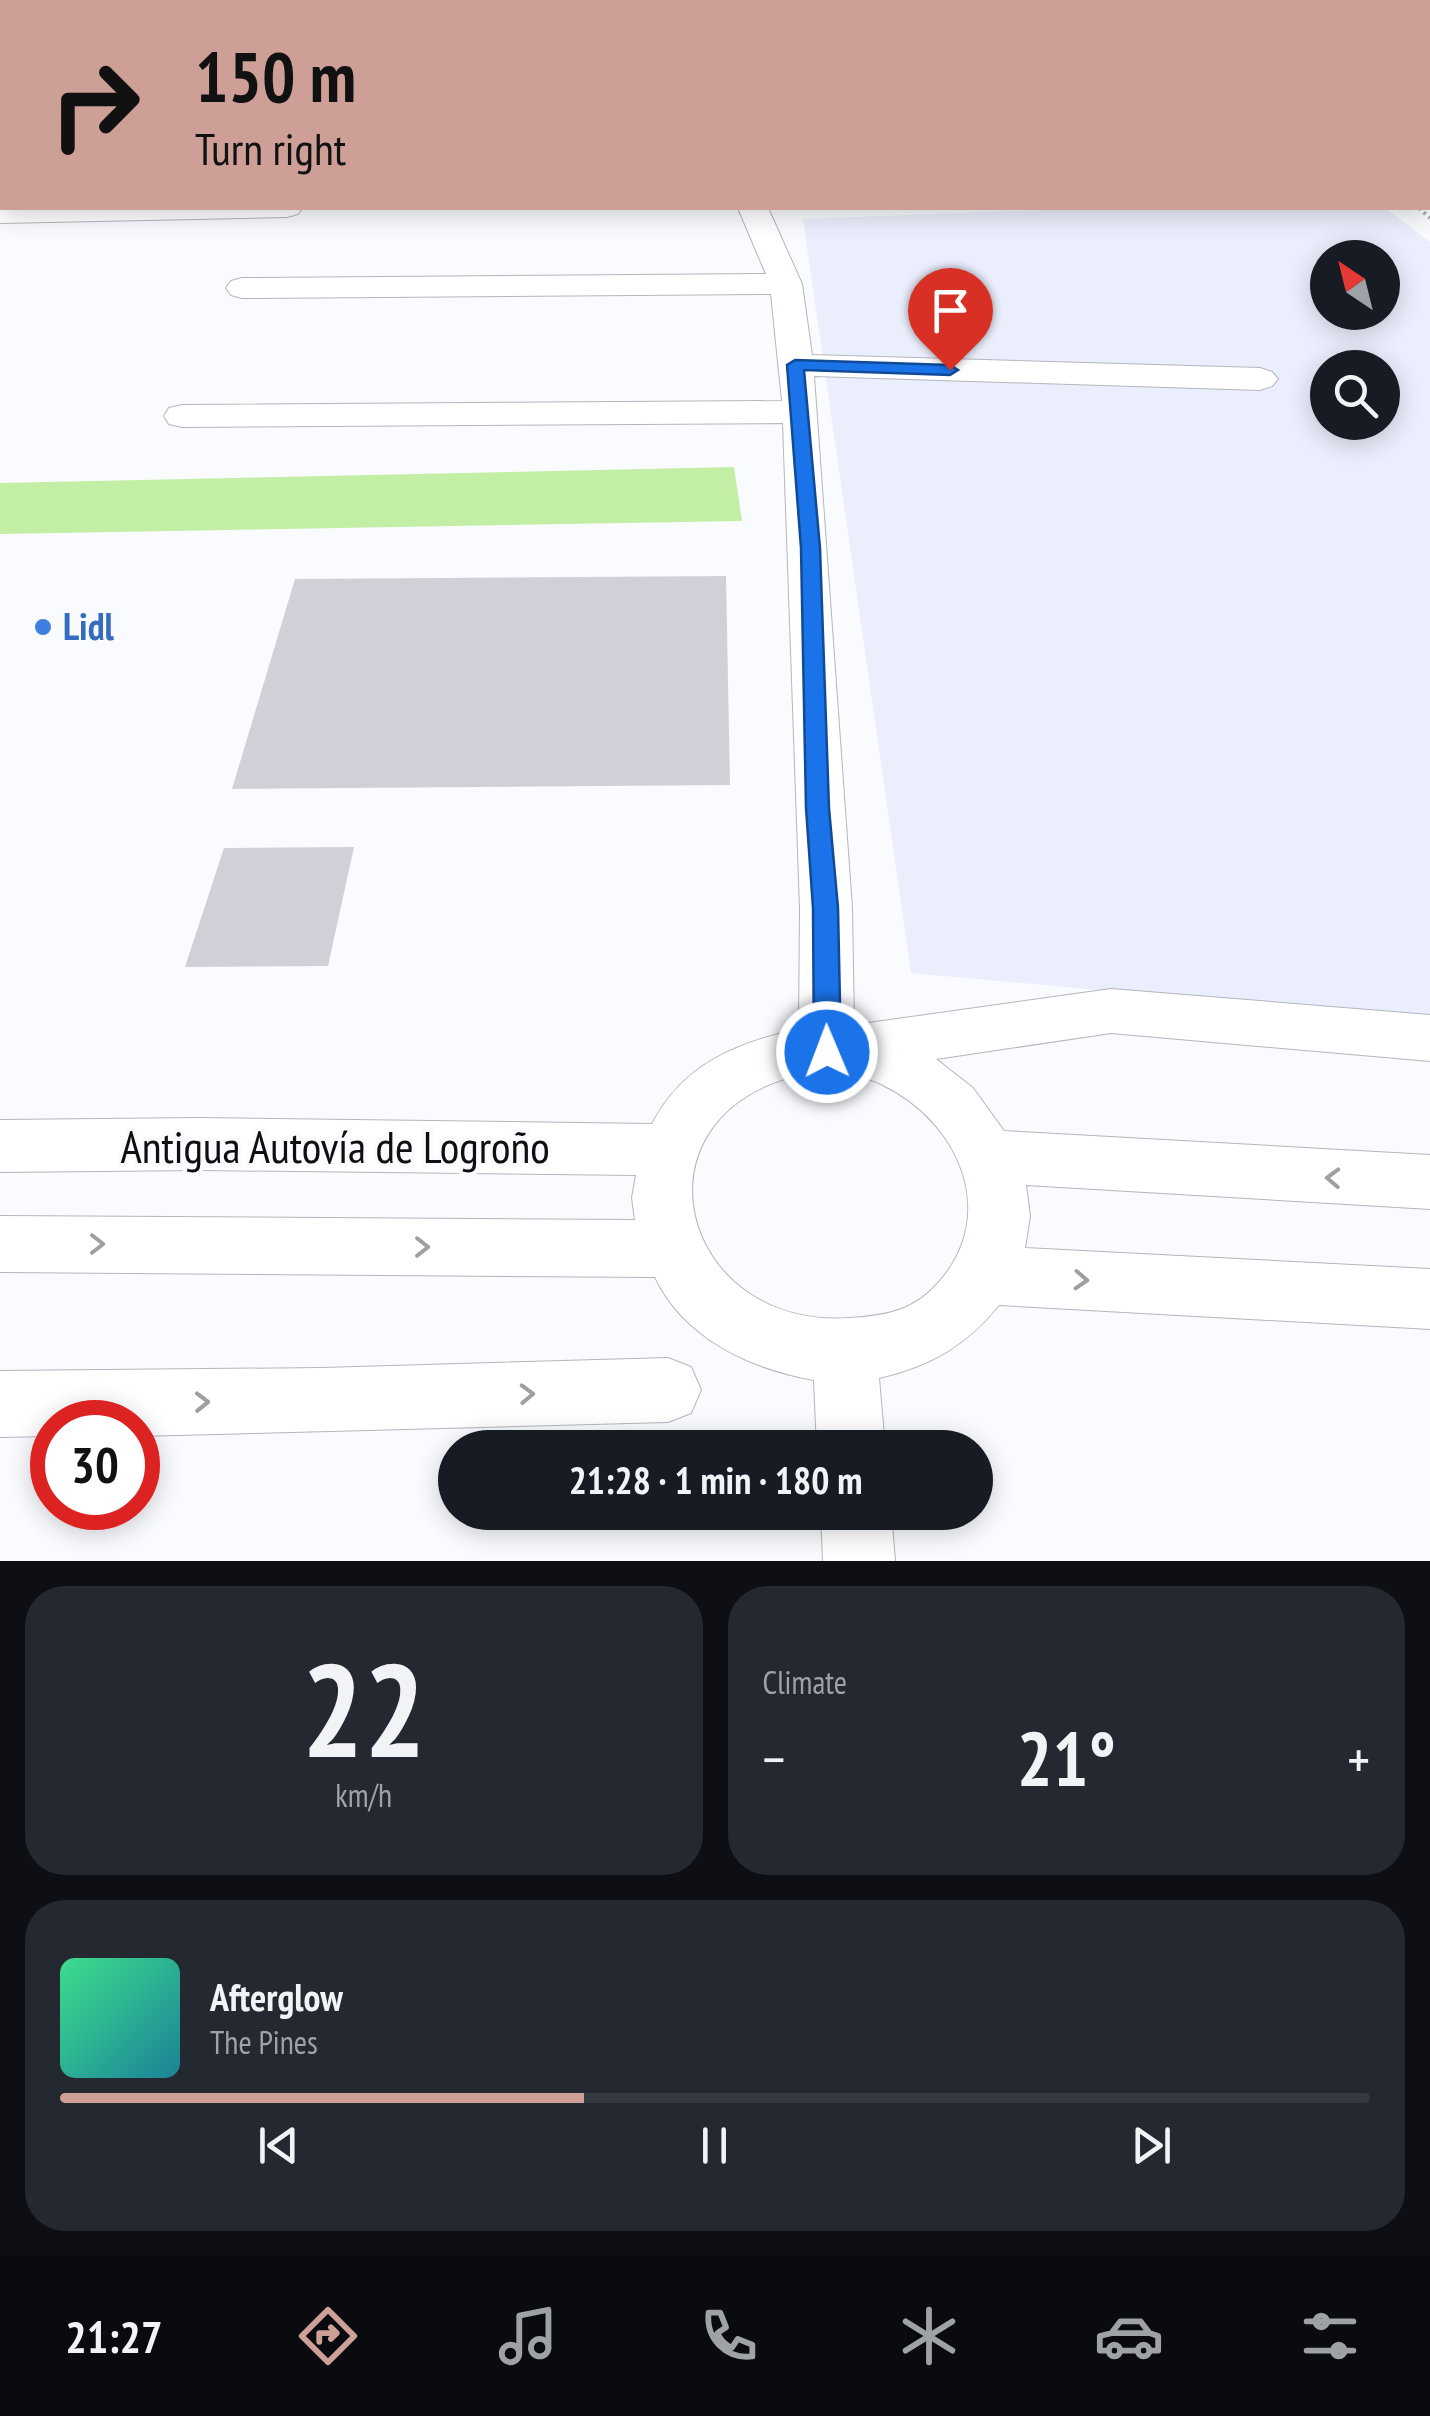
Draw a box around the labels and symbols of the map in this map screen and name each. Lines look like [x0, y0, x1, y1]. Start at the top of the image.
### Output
north arrow [1310, 240, 1400, 330]
pin [908, 268, 993, 371]
place label: Lidl [63, 601, 115, 650]
marker: Lidl [32, 616, 54, 638]
position arrow [775, 1000, 879, 1104]
street label: Antigua Autovía de Logroño [120, 1117, 550, 1175]
one-way arrow [1324, 1168, 1340, 1189]
one-way arrow [90, 1234, 106, 1255]
one-way arrow [416, 1236, 431, 1258]
one-way arrow [1073, 1269, 1089, 1290]
one-way arrow [520, 1384, 536, 1405]
one-way arrow [196, 1391, 211, 1413]
speed limit sign: 30 [30, 1400, 160, 1530]

